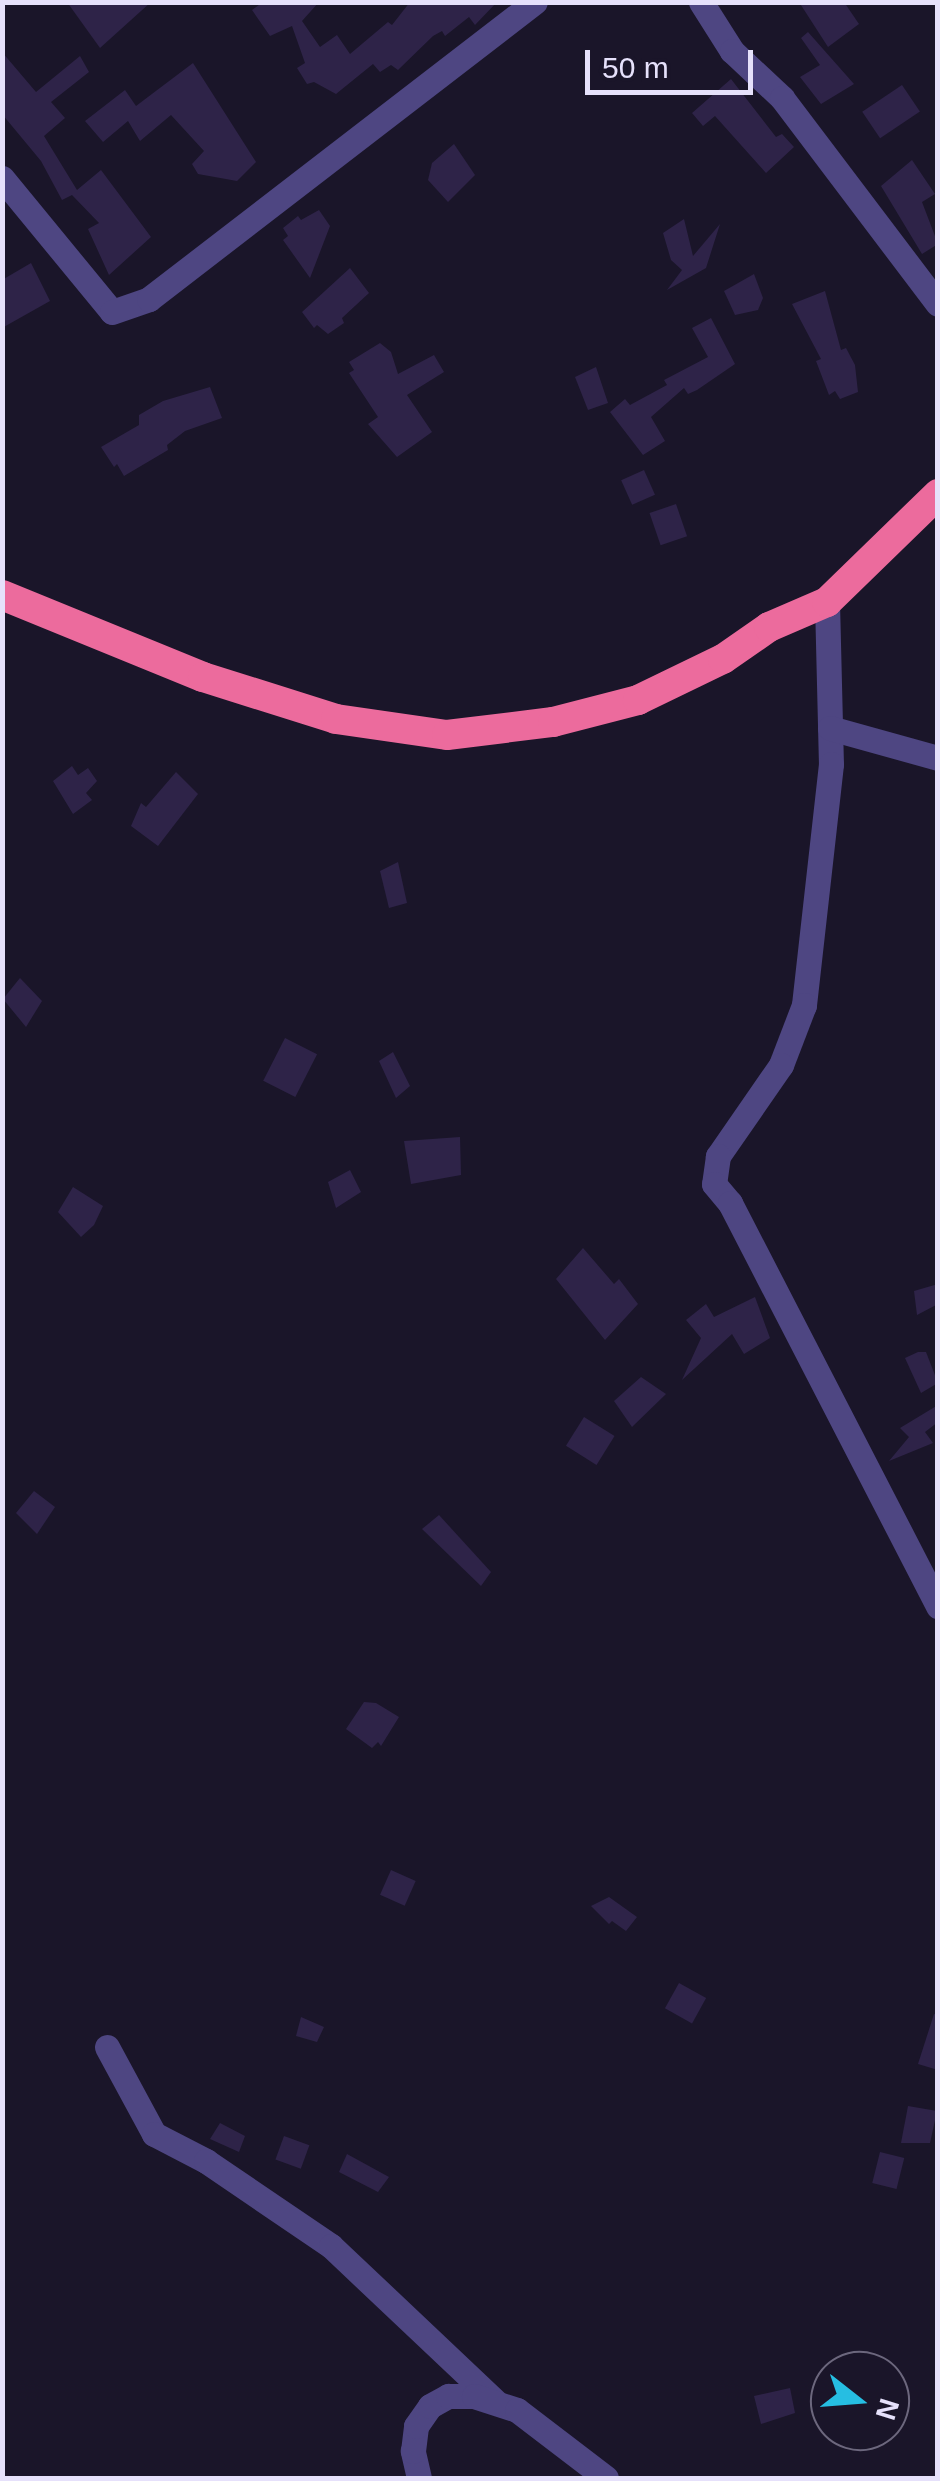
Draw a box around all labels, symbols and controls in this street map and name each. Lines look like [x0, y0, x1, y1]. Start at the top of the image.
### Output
scale bar [590, 30, 758, 92]
text: 50 m [602, 51, 669, 84]
north arrow [810, 2351, 910, 2451]
text: N [869, 2395, 905, 2424]

